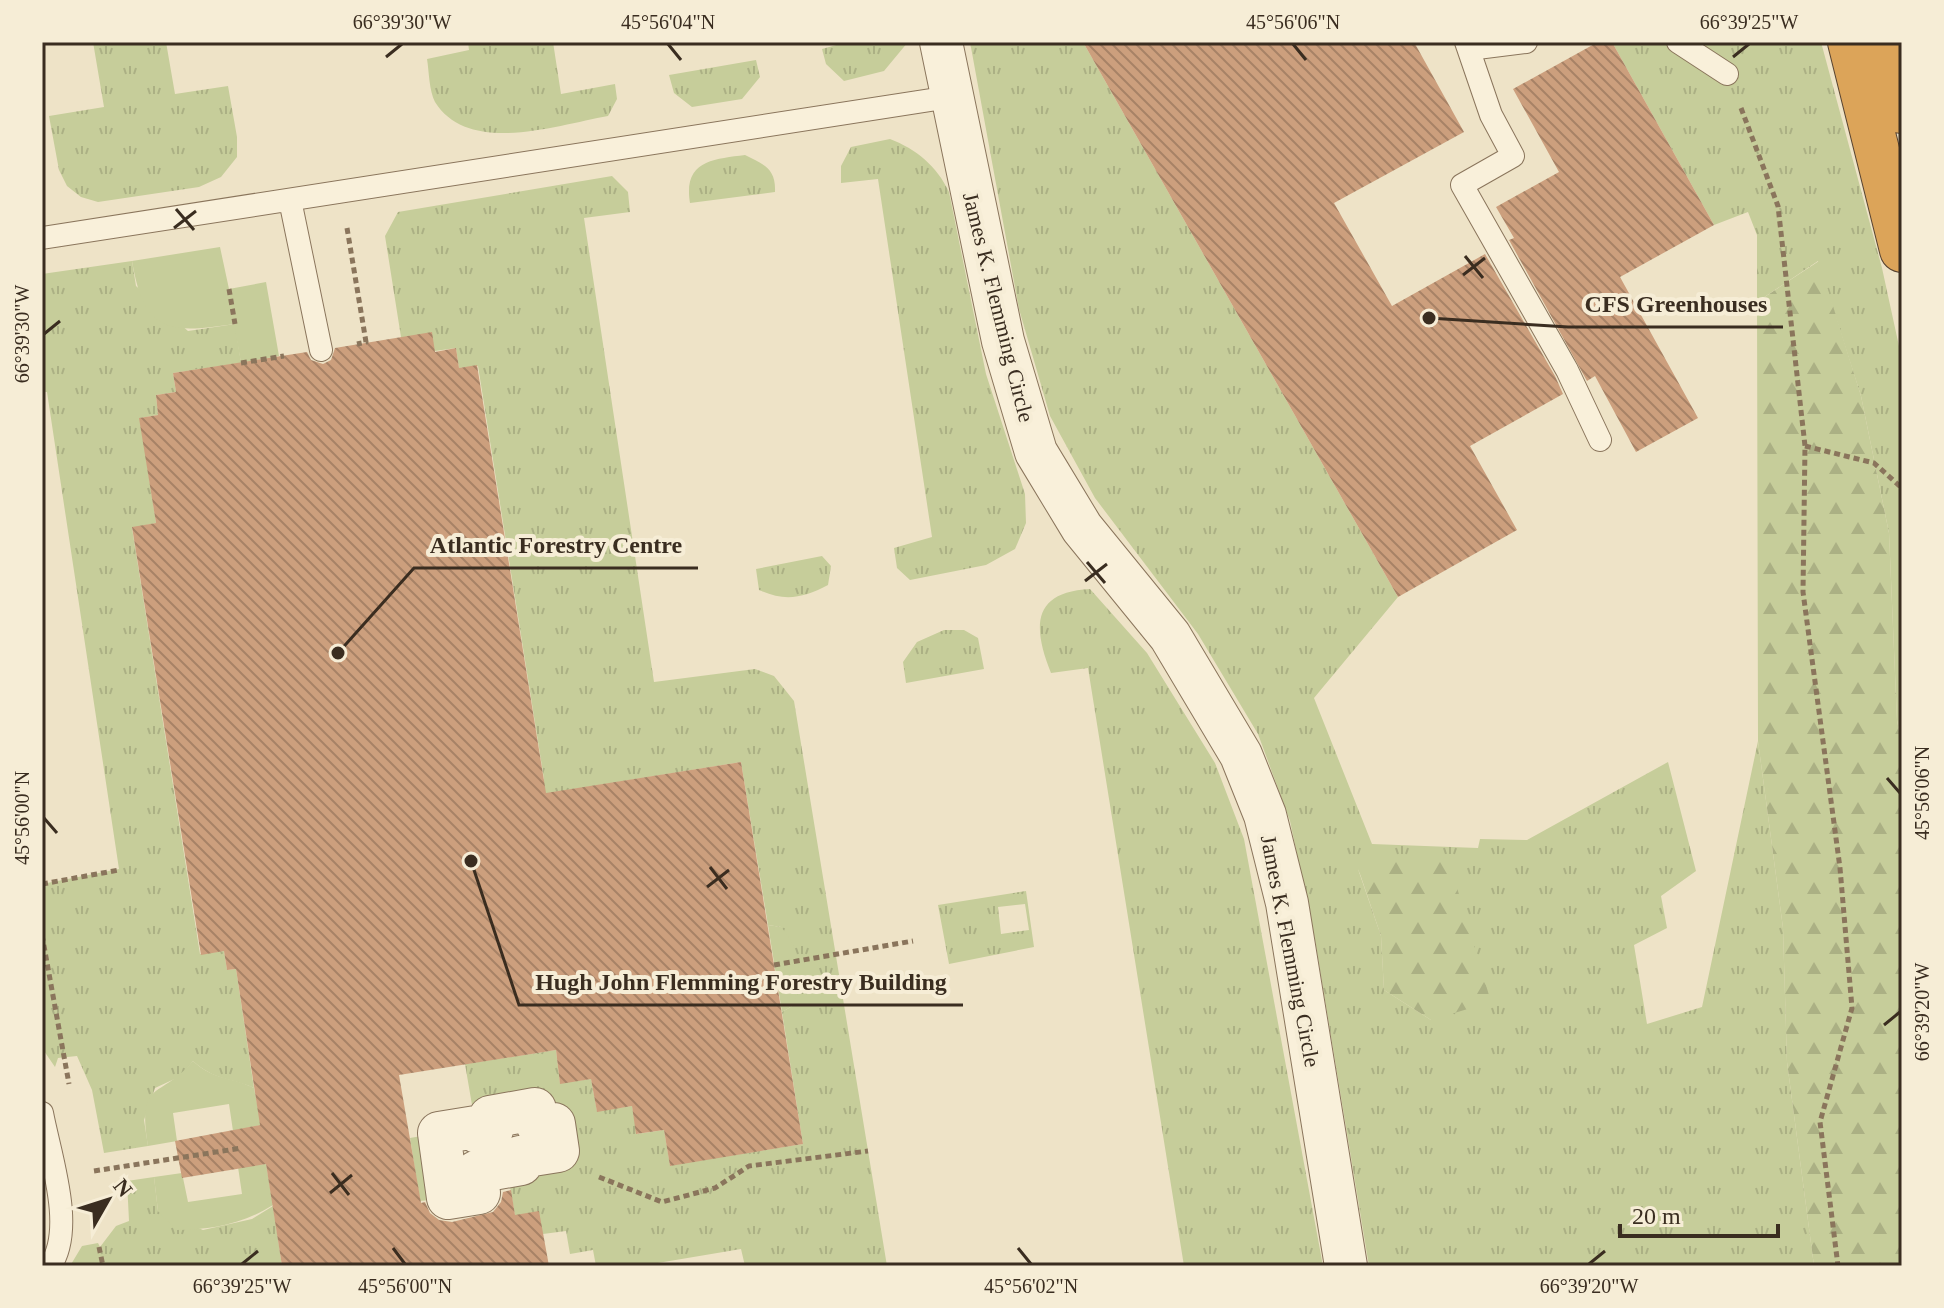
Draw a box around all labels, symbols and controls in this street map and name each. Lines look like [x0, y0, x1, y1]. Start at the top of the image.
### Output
text: 66°39'30"W [353, 11, 451, 33]
text: 45°56'04"N [621, 11, 715, 33]
text: 45°56'06"N [1246, 11, 1340, 33]
text: 66°39'25"W [1700, 11, 1798, 33]
street label: James K. Flemming Circle [958, 190, 1039, 425]
callout: CFS Greenhouses [1568, 279, 1783, 327]
text: 66°39'30"W [11, 285, 33, 383]
text: CFS Greenhouses [1585, 291, 1767, 317]
callout: Atlantic Forestry Centre [414, 520, 698, 568]
text: Atlantic Forestry Centre [430, 532, 683, 558]
text: 45°56'06"N [1911, 746, 1933, 840]
text: 45°56'00"N [11, 771, 33, 865]
street label: James K. Flemming Circle [1256, 833, 1325, 1069]
callout: Hugh John Flemming Forestry Building [519, 957, 963, 1005]
text: 66°39'20"W [1911, 963, 1933, 1061]
text: Hugh John Flemming Forestry Building [535, 969, 947, 995]
north arrow [68, 1160, 148, 1240]
text: N [108, 1174, 138, 1202]
scale bar [1620, 1188, 1778, 1238]
text: 20 m [1632, 1203, 1681, 1229]
text: 66°39'25"W [193, 1275, 291, 1297]
text: 45°56'00"N [358, 1275, 452, 1297]
text: 45°56'02"N [984, 1275, 1078, 1297]
text: 66°39'20"W [1540, 1275, 1638, 1297]

